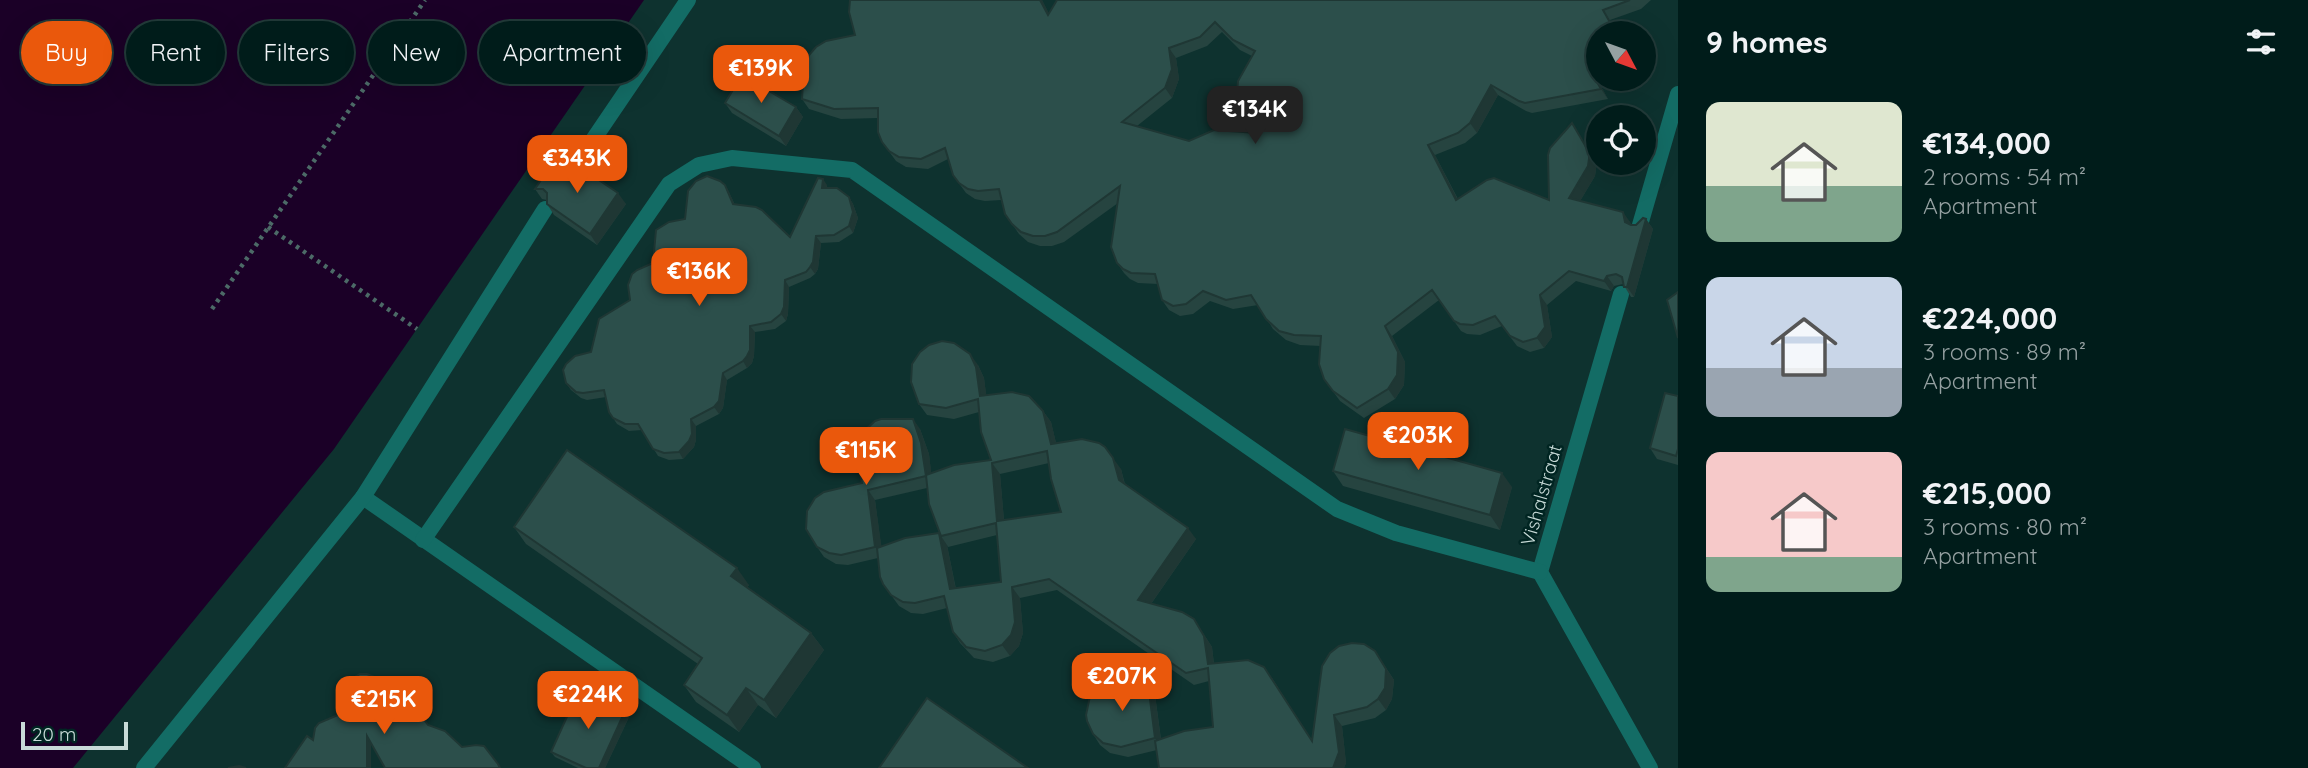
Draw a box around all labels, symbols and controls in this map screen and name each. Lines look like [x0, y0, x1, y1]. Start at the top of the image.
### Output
chip: Buy [21, 21, 112, 84]
chip: Rent [126, 21, 225, 84]
chip: Filters [239, 21, 354, 84]
chip: New [368, 21, 465, 84]
chip: Apartment [479, 21, 646, 84]
north arrow [1586, 21, 1656, 91]
map controls [1586, 21, 1656, 175]
text: 9 homes [1706, 23, 1828, 61]
icon: filters [2242, 23, 2280, 61]
pin: €139K [712, 46, 810, 105]
text: €139K [729, 53, 793, 82]
pin: €134K [1206, 86, 1304, 146]
text: €134K [1223, 94, 1287, 123]
button: locate [1586, 105, 1656, 175]
text: €134,000 [1923, 124, 2051, 162]
icon: home [1762, 130, 1846, 214]
pin: €343K [528, 136, 626, 195]
text: €343K [543, 143, 611, 172]
text: 2 rooms · 54 m² [1923, 162, 2086, 191]
text: Apartment [1923, 191, 2037, 220]
pin: €136K [650, 248, 748, 308]
text: €136K [667, 256, 731, 285]
text: €224,000 [1923, 299, 2057, 337]
icon: home [1762, 305, 1846, 389]
text: 3 rooms · 89 m² [1923, 337, 2086, 366]
text: Apartment [1923, 366, 2037, 395]
pin: €203K [1369, 412, 1467, 472]
text: €203K [1383, 420, 1453, 449]
pin: €115K [817, 428, 915, 487]
text: €115K [836, 435, 896, 464]
street label: Vishalstraat [1515, 442, 1567, 548]
text: €215,000 [1923, 474, 2051, 512]
icon: home [1762, 480, 1846, 564]
text: 3 rooms · 80 m² [1923, 512, 2087, 541]
text: Apartment [1923, 541, 2037, 570]
pin: €207K [1073, 654, 1171, 713]
text: €207K [1088, 661, 1156, 690]
pin: €224K [539, 672, 637, 731]
pin: €215K [335, 676, 433, 736]
text: €224K [553, 679, 623, 708]
text: €215K [352, 684, 416, 713]
scale bar [21, 719, 128, 751]
text: 20 m [32, 722, 76, 746]

